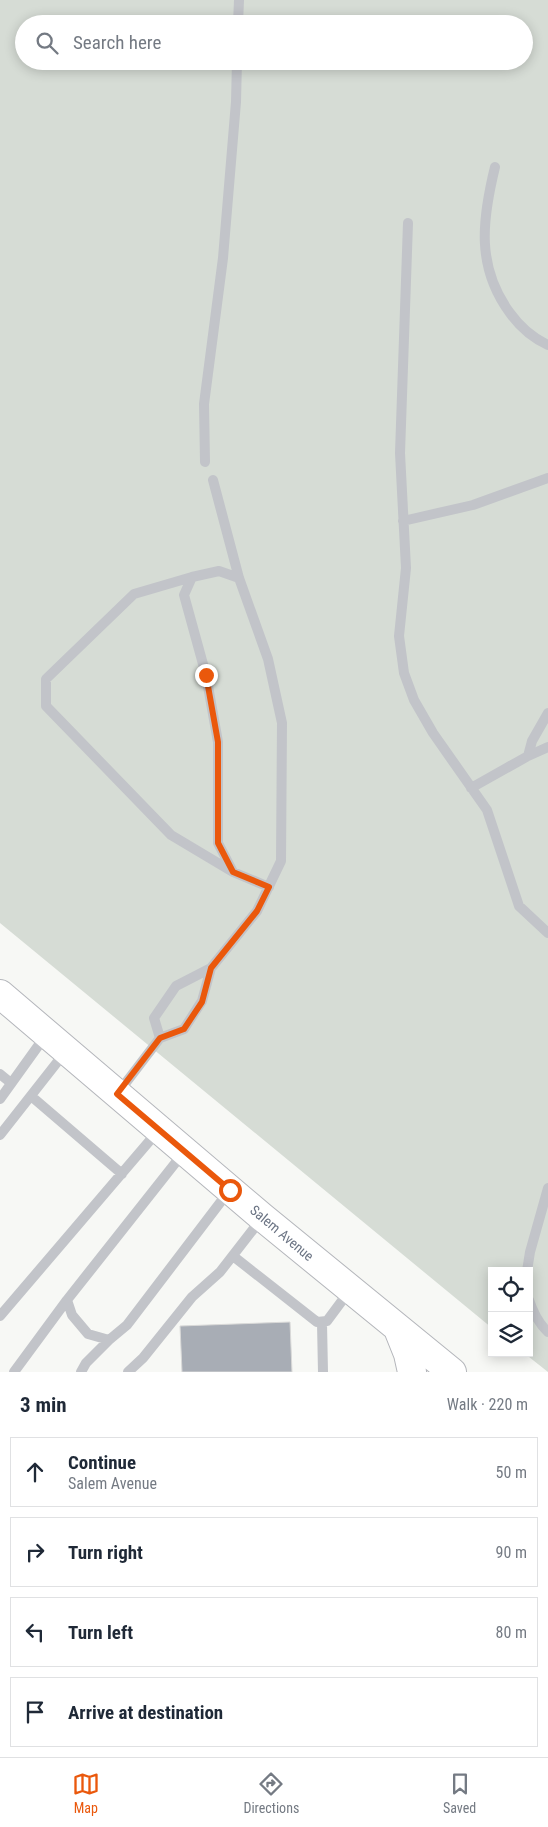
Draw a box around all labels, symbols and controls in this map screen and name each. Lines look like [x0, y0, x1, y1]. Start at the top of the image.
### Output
search box [15, 15, 533, 70]
icon: search [33, 29, 61, 57]
text: Search here [73, 31, 161, 54]
route end [195, 664, 218, 687]
route start [219, 1179, 242, 1202]
street label: Salem Avenue [247, 1202, 317, 1264]
map controls [488, 1267, 533, 1357]
button: locate [488, 1267, 533, 1312]
button: layers [488, 1312, 533, 1357]
text: 3 min [20, 1393, 67, 1417]
text: Walk · 220 m [447, 1395, 528, 1414]
text: Continue [68, 1451, 136, 1474]
icon: ahead [21, 1458, 49, 1486]
text: 50 m [495, 1463, 527, 1482]
text: Salem Avenue [68, 1474, 157, 1493]
icon: right [21, 1538, 49, 1566]
text: Turn right [68, 1541, 143, 1564]
text: 90 m [495, 1543, 527, 1562]
icon: left [21, 1618, 49, 1646]
text: Turn left [68, 1621, 133, 1644]
text: 80 m [495, 1623, 527, 1642]
icon: arrive [21, 1698, 49, 1726]
text: Arrive at destination [68, 1701, 223, 1724]
tab: Map [72, 1770, 100, 1816]
tab: Directions [243, 1770, 299, 1816]
tab: Saved [443, 1770, 476, 1816]

